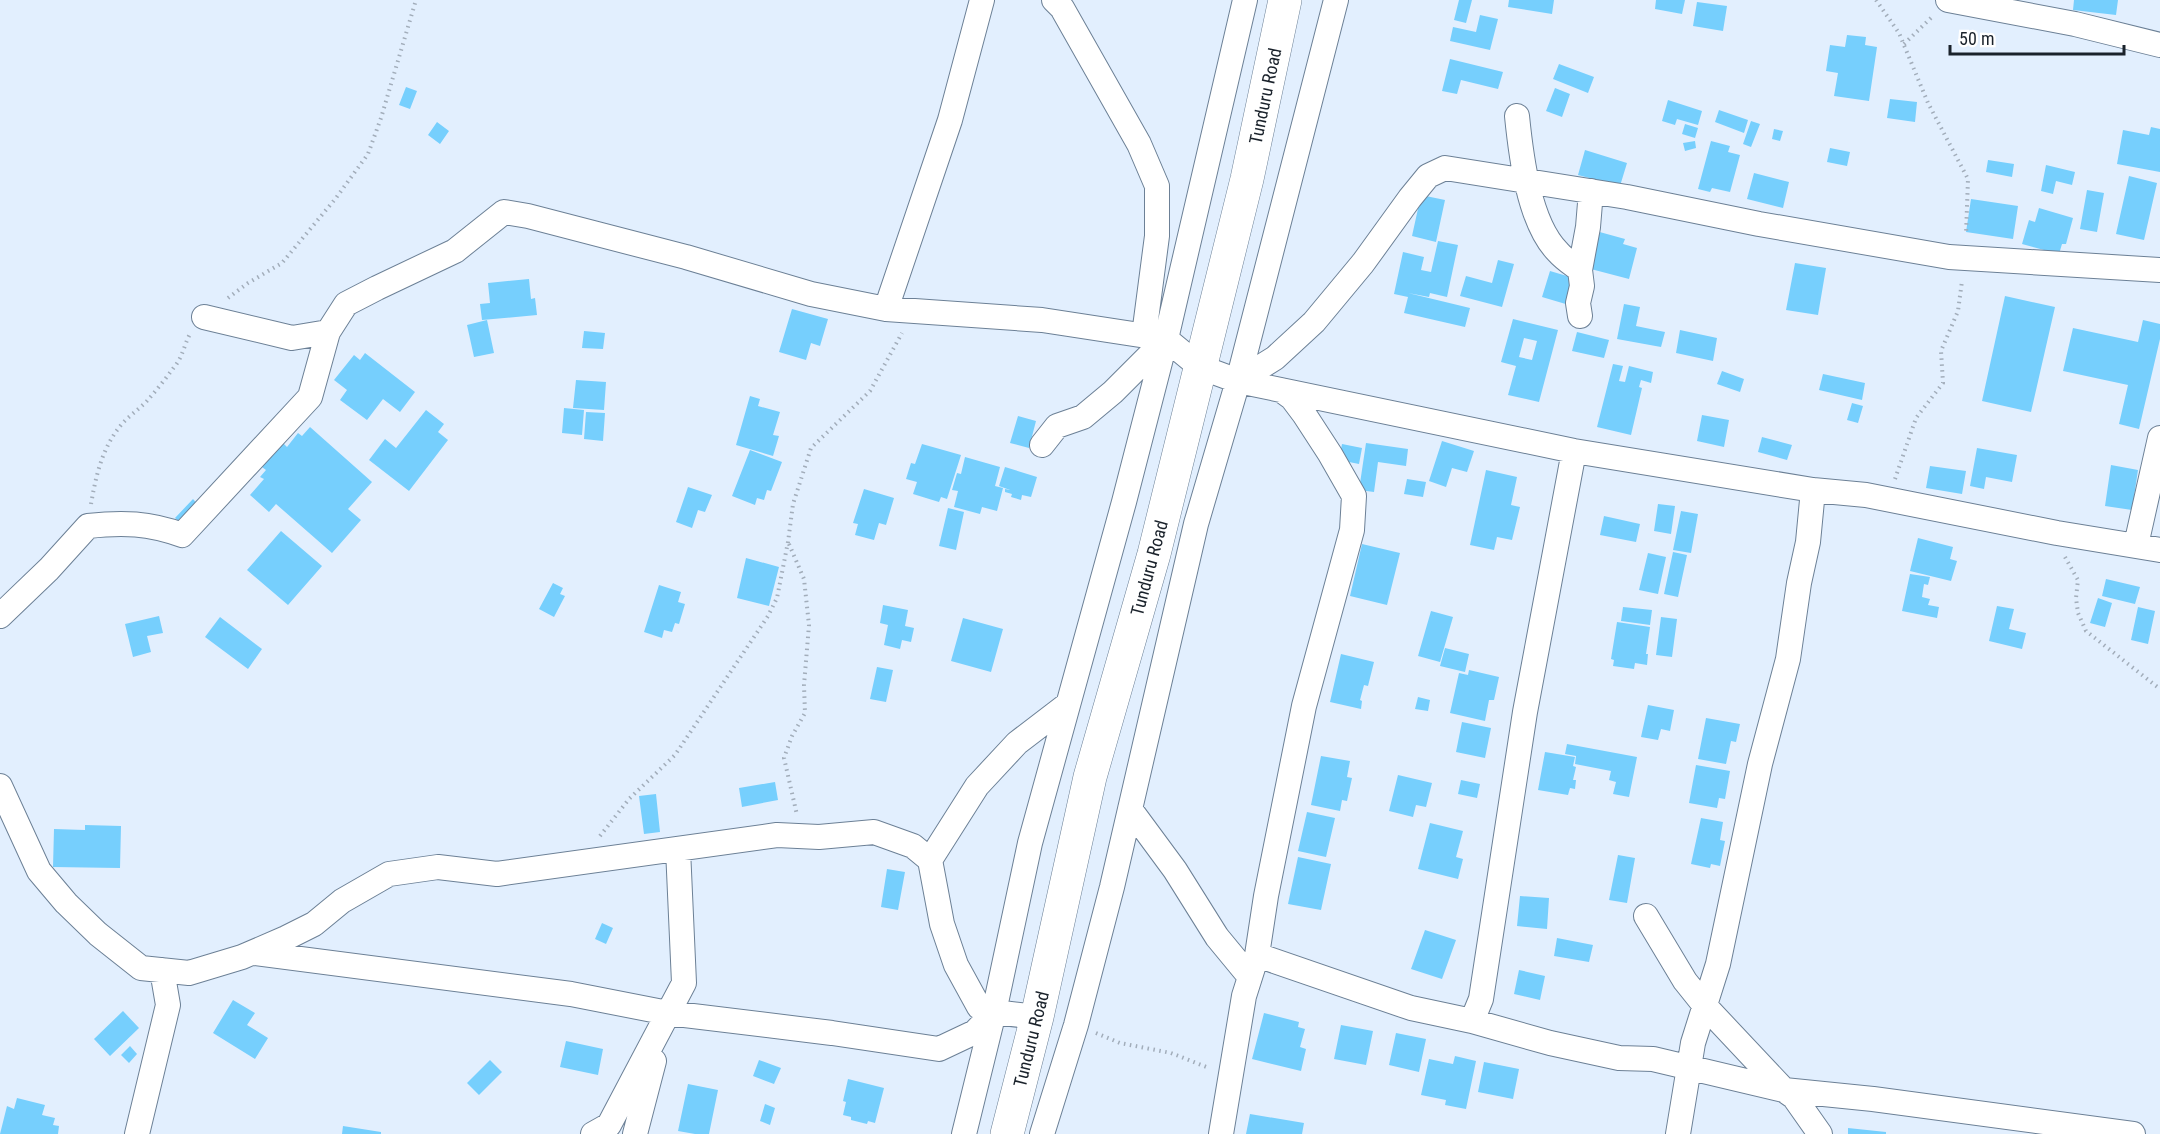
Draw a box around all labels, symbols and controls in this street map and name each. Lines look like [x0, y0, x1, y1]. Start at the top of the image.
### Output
scale bar [1950, 18, 2124, 56]
text: 50 m [1959, 28, 1994, 49]
street label: Tunduru Road [1245, 46, 1285, 146]
street label: Tunduru Road [1126, 518, 1172, 618]
street label: Tunduru Road [1009, 989, 1053, 1089]

